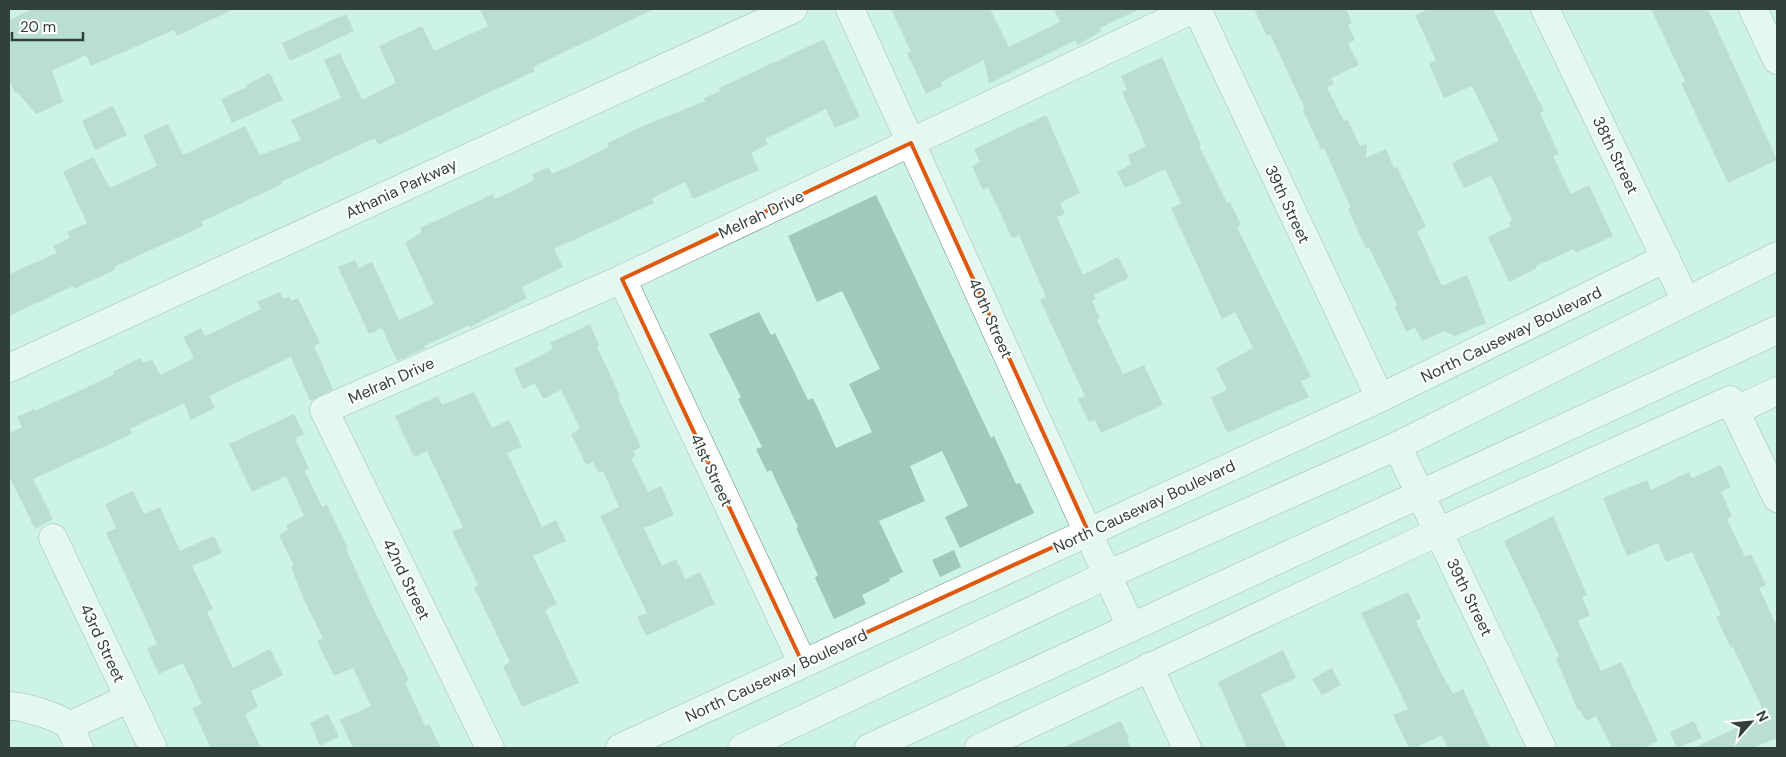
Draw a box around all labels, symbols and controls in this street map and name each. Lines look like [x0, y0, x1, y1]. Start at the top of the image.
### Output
scale bar [12, 10, 84, 42]
text: 20 m [20, 17, 56, 37]
street label: 38th Street [1588, 113, 1643, 198]
street label: Athania Parkway [342, 153, 461, 224]
street label: 39th Street [1260, 162, 1315, 247]
street label: Melrah Drive [715, 185, 807, 243]
street label: 40th Street [964, 275, 1018, 362]
street label: North Causeway Boulevard [1417, 281, 1605, 387]
street label: Melrah Drive [345, 352, 438, 409]
street label: 41st Street [685, 430, 738, 510]
street label: North Causeway Boulevard [1050, 455, 1239, 558]
street label: 42nd Street [378, 535, 435, 623]
street label: 39th Street [1442, 555, 1497, 640]
street label: 43rd Street [75, 601, 130, 686]
street label: North Causeway Boulevard [682, 624, 871, 727]
north arrow [1726, 697, 1776, 747]
text: N [1752, 707, 1773, 725]

